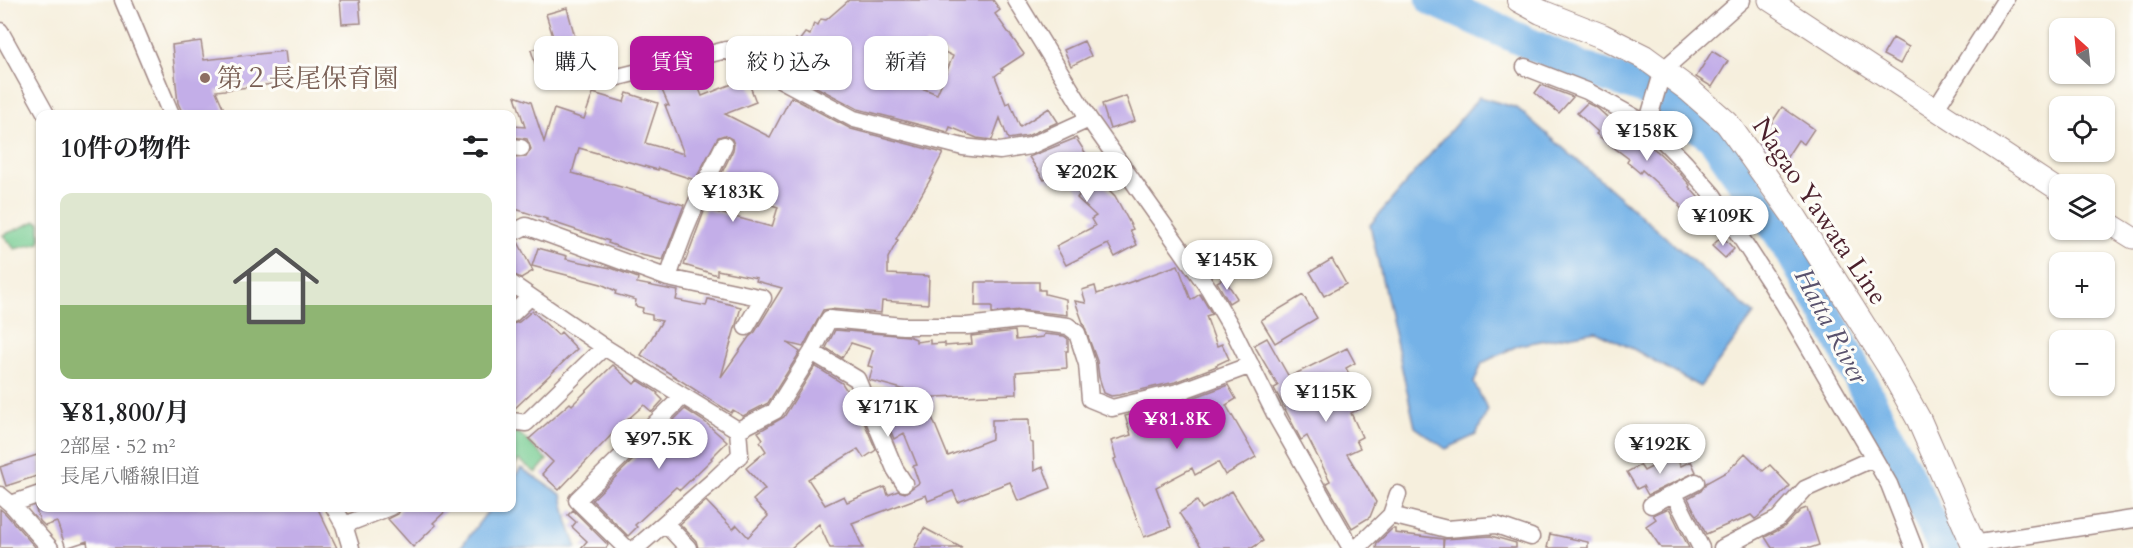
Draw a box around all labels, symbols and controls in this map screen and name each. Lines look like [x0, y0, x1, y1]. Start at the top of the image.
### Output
north arrow [2049, 18, 2115, 84]
map controls [2049, 18, 2115, 396]
chip: 購入 [534, 36, 618, 90]
chip: 賃貸 [630, 36, 714, 90]
chip: 絞り込み [726, 36, 852, 90]
chip: 新着 [864, 36, 948, 90]
place label: 第２長尾保育園 [217, 61, 399, 96]
marker: 第２長尾保育園 [198, 71, 212, 85]
button: locate [2049, 96, 2115, 162]
street label: Nagao Yawata Line [1744, 110, 1896, 312]
pin: ¥158K [1605, 111, 1689, 162]
text: ¥158K [1616, 117, 1678, 144]
icon: filters [459, 130, 492, 163]
text: 10件の物件 [60, 131, 191, 166]
pin: ¥202K [1045, 152, 1129, 203]
text: ¥202K [1056, 158, 1118, 185]
pin: ¥183K [691, 172, 775, 223]
button: layers [2049, 174, 2115, 240]
text: ¥183K [702, 178, 764, 205]
pin: ¥109K [1681, 196, 1765, 247]
text: ¥109K [1692, 202, 1754, 229]
icon: home [222, 232, 330, 340]
pin: ¥145K [1185, 240, 1269, 291]
text: ¥145K [1196, 246, 1258, 273]
button: + [2049, 252, 2115, 318]
water label: Hatta River [1785, 262, 1878, 391]
button: − [2049, 330, 2115, 396]
pin: ¥115K [1284, 372, 1368, 423]
text: ¥115K [1295, 378, 1357, 405]
pin: ¥171K [846, 387, 930, 438]
text: ¥171K [857, 393, 919, 420]
text: ¥81,800/月 [60, 395, 190, 430]
pin: ¥81.8K [1128, 399, 1226, 450]
text: ¥81.8K [1143, 405, 1211, 432]
pin: ¥97.5K [610, 419, 708, 470]
pin: ¥192K [1618, 424, 1702, 475]
text: ¥97.5K [625, 425, 693, 452]
text: ¥192K [1629, 430, 1691, 457]
text: 2部屋 · 52 m² [60, 433, 176, 460]
text: 長尾八幡線旧道 [60, 463, 200, 490]

